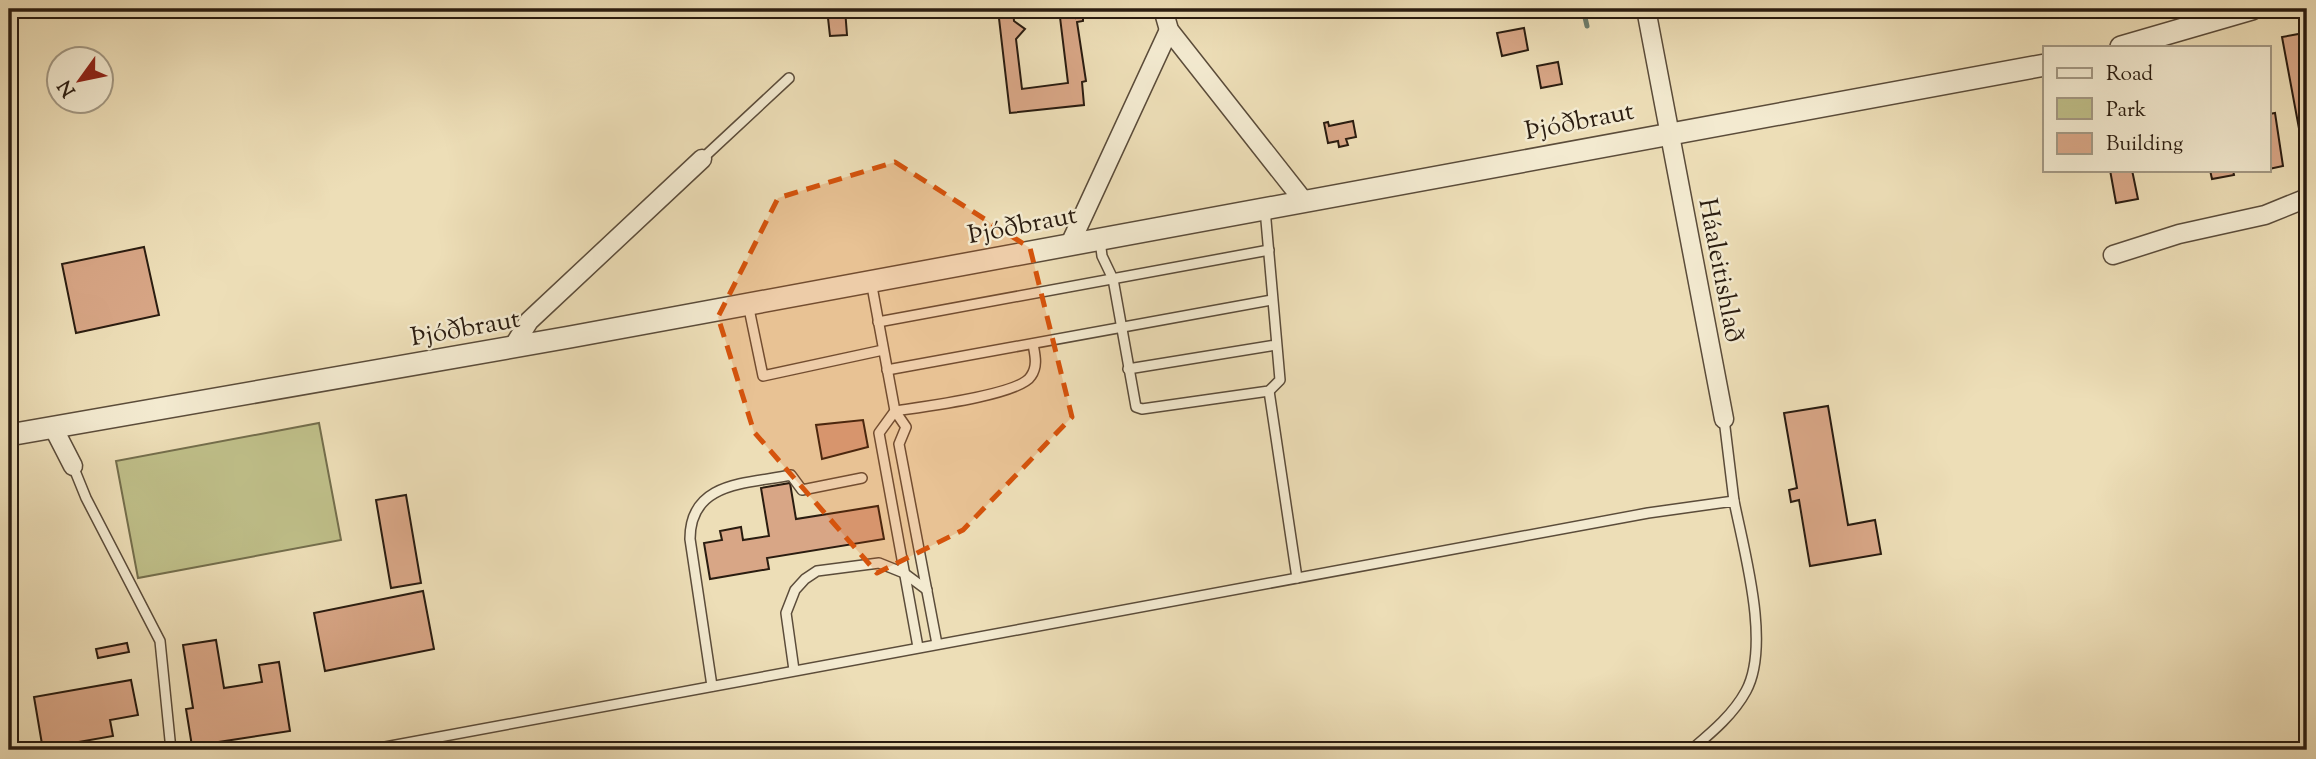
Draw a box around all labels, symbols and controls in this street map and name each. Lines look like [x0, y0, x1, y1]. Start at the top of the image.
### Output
north arrow [46, 46, 116, 116]
legend [2043, 46, 2270, 172]
text: Road [2106, 60, 2153, 90]
text: N [52, 74, 83, 102]
street label: Þjóðbraut [1522, 94, 1637, 151]
text: Park [2106, 96, 2147, 126]
text: Building [2106, 130, 2183, 160]
street label: Háaleitishlað [1687, 195, 1752, 346]
street label: Þjóðbraut [965, 198, 1080, 255]
street label: Þjóðbraut [408, 302, 523, 357]

